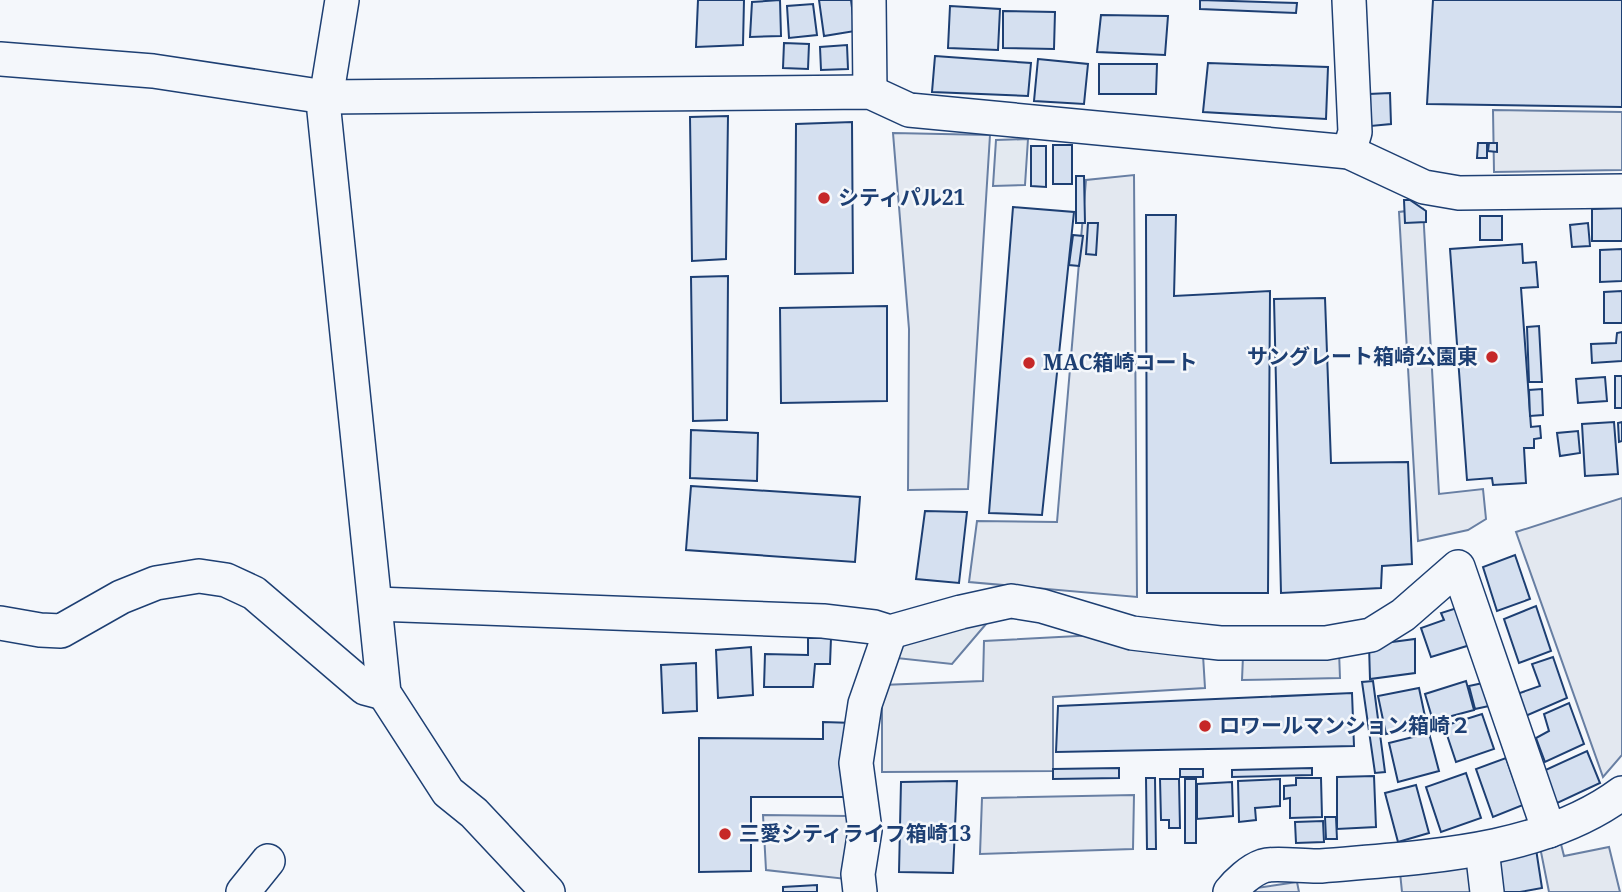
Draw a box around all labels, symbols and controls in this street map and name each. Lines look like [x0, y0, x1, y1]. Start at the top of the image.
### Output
place label: シティパル21 [838, 183, 965, 211]
marker: シティパル21 [816, 190, 832, 206]
place label: サングレート箱崎公園東 [1247, 342, 1478, 370]
place label: MAC箱崎コート [1043, 348, 1197, 376]
marker: サングレート箱崎公園東 [1484, 349, 1500, 365]
marker: MAC箱崎コート [1021, 355, 1037, 371]
place label: ロワールマンション箱崎２ [1219, 711, 1471, 739]
marker: ロワールマンション箱崎２ [1197, 718, 1213, 734]
place label: 三愛シティライフ箱崎13 [739, 819, 971, 847]
marker: 三愛シティライフ箱崎13 [717, 826, 733, 842]

